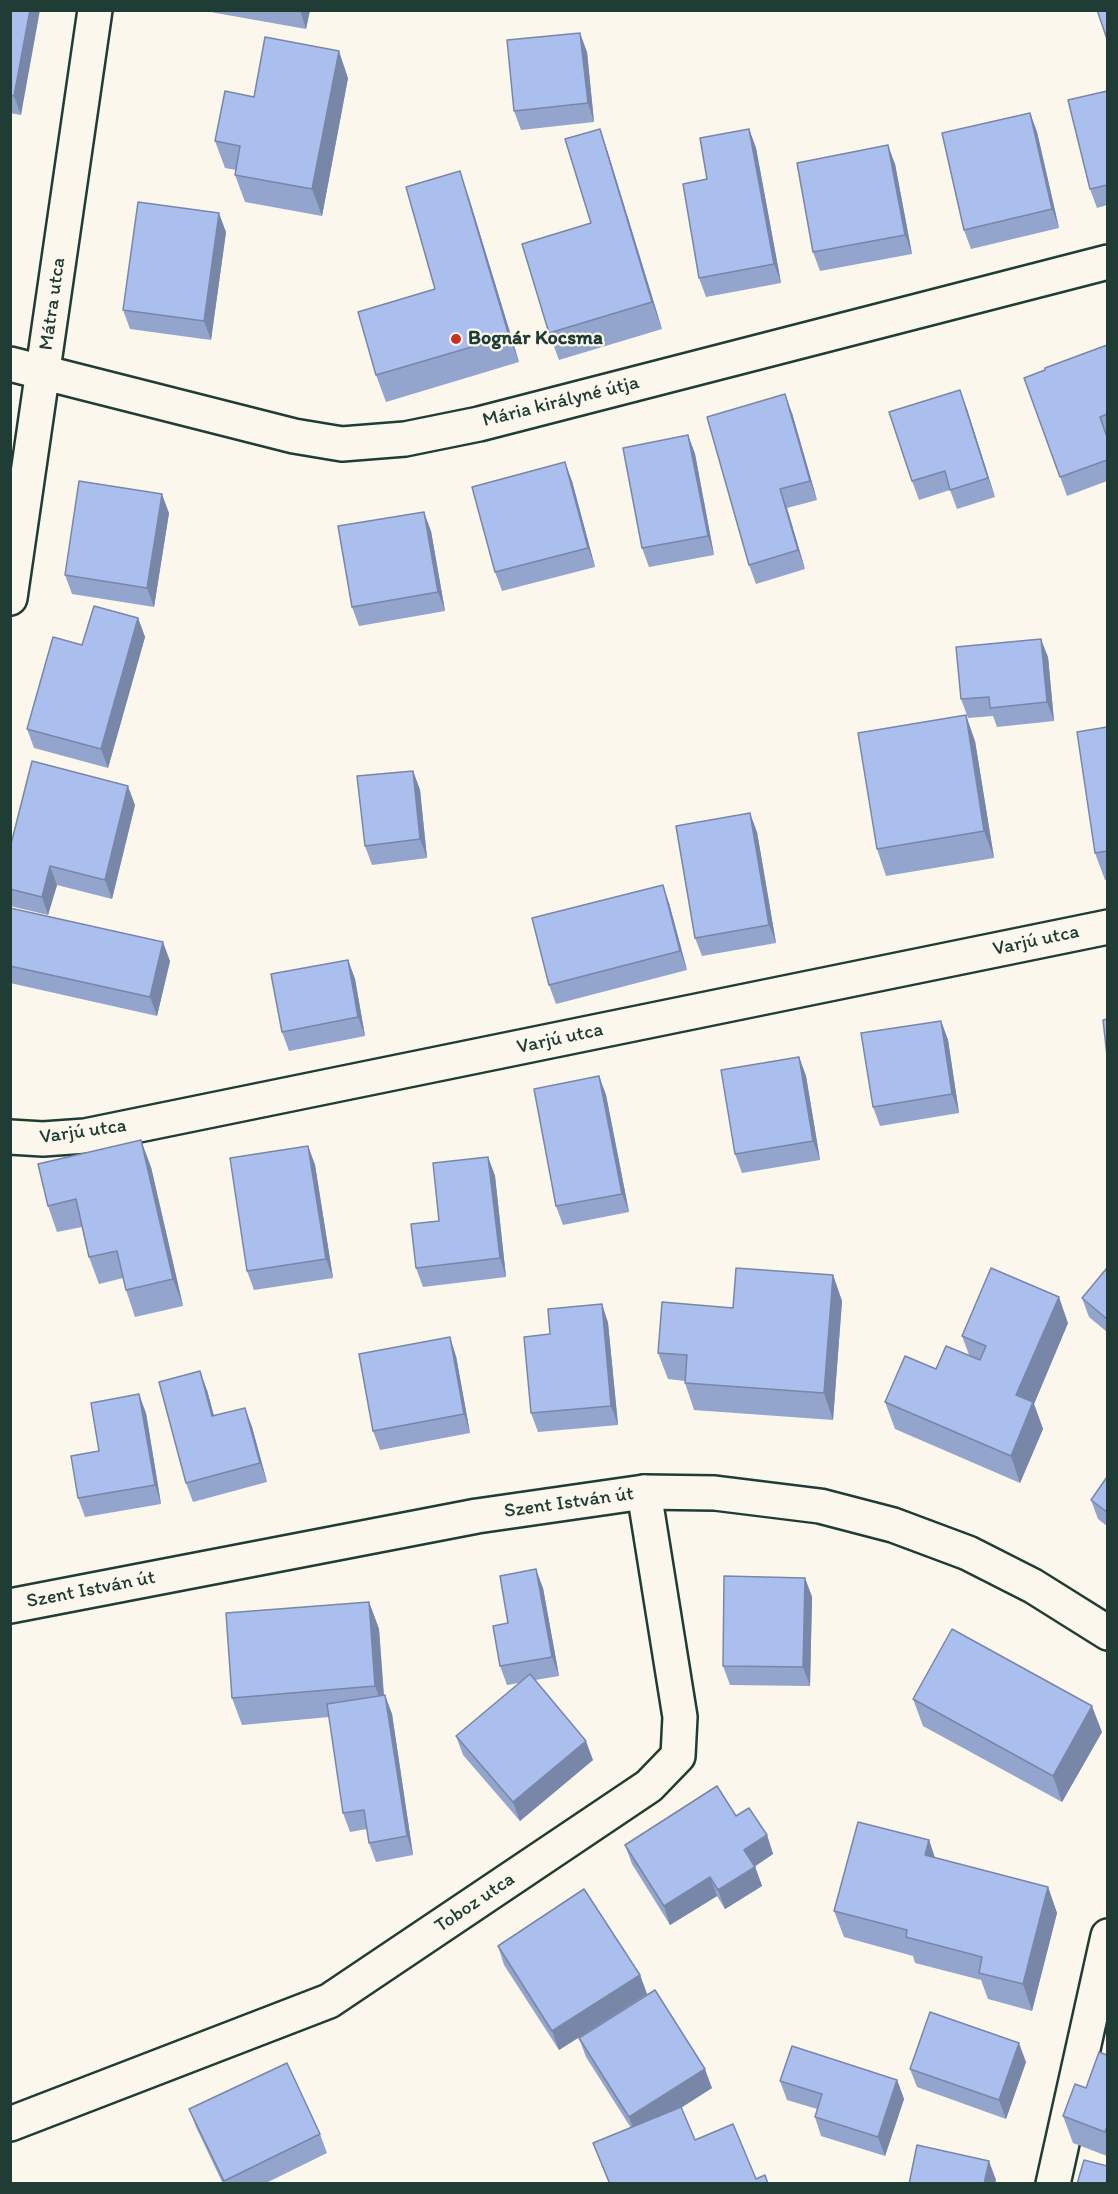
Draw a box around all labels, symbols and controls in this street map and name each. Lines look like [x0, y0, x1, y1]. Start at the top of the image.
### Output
street label: Mátra utca [35, 256, 71, 352]
place label: Bognár Kocsma [468, 327, 603, 351]
marker: Bognár Kocsma [449, 332, 463, 346]
street label: Mária királyné útja [480, 371, 642, 433]
street label: Varjú utca [991, 920, 1081, 962]
street label: Varjú utca [515, 1018, 605, 1060]
street label: Varjú utca [38, 1114, 128, 1150]
street label: Szent István út [503, 1482, 635, 1524]
street label: Szent István út [25, 1566, 157, 1614]
street label: Toboz utca [431, 1868, 519, 1938]

